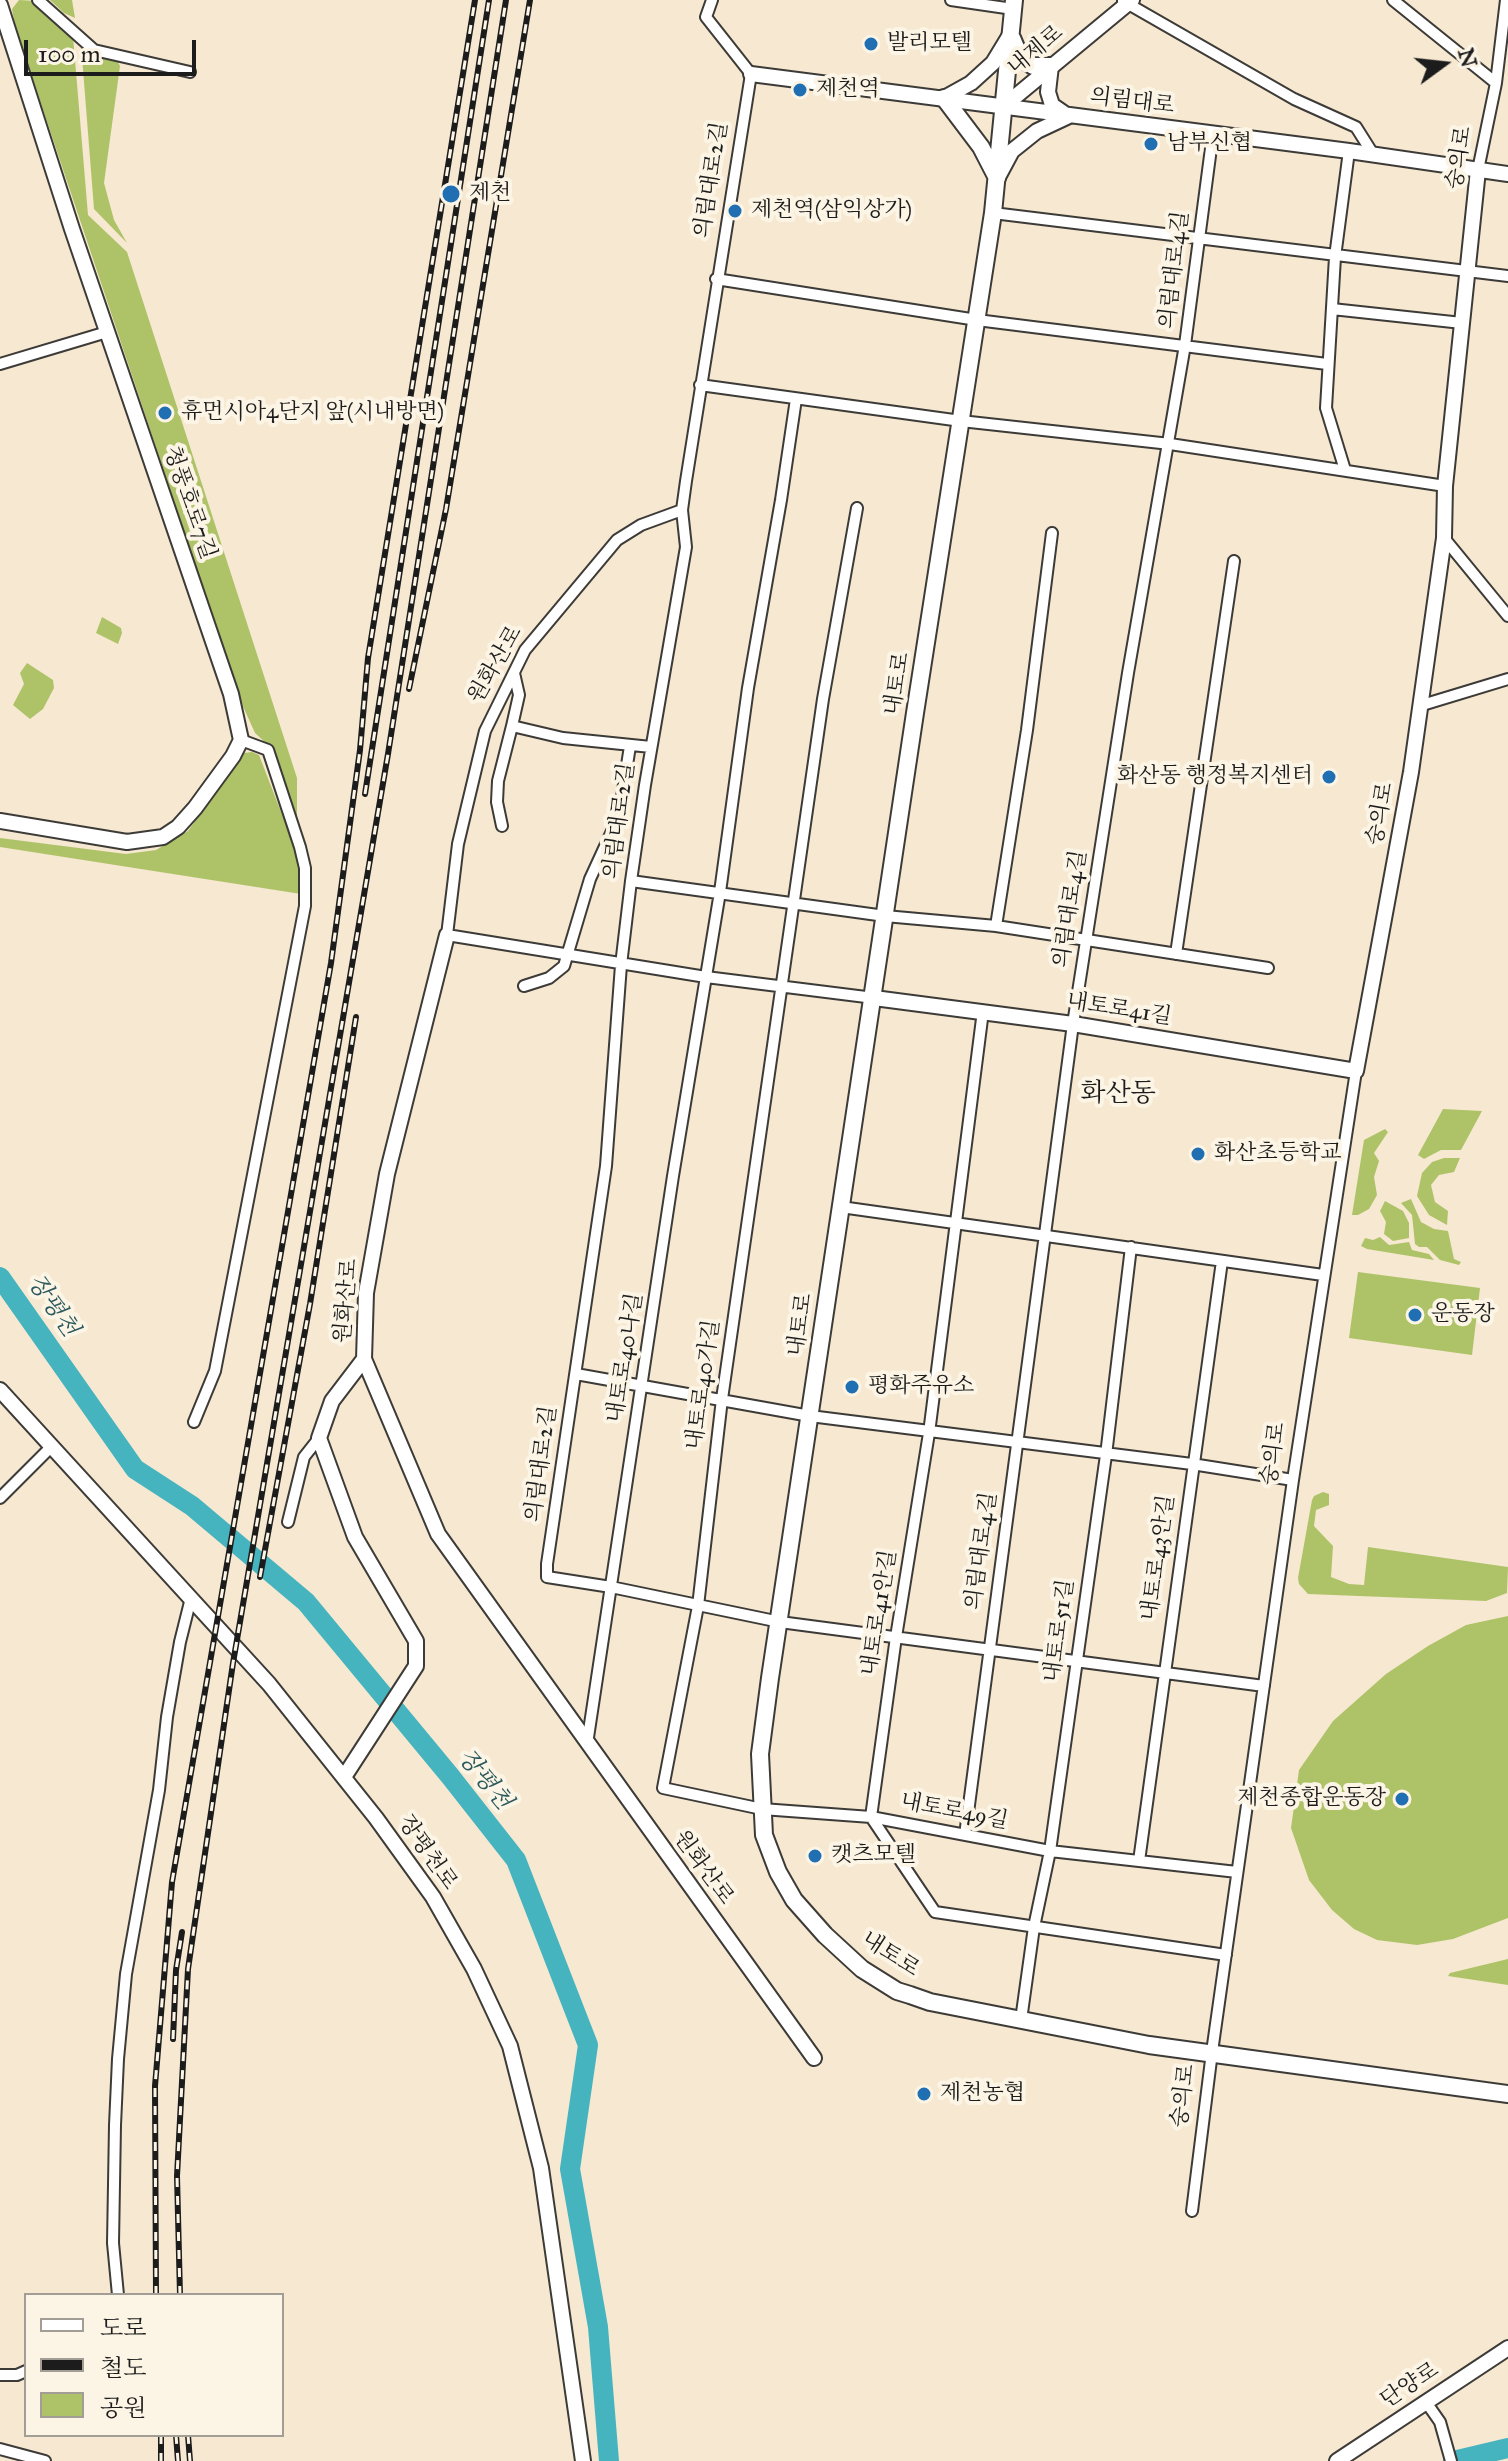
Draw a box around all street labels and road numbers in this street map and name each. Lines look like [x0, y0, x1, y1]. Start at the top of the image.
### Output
street label: 내제로 [1003, 20, 1069, 82]
street label: 의림대로 [1088, 84, 1176, 120]
street label: 의림대로2길 [690, 120, 734, 240]
street label: 숭의로 [1442, 124, 1478, 192]
street label: 의림대로4길 [1155, 210, 1195, 330]
street label: 청풍호로7길 [157, 443, 221, 563]
street label: 원화산로 [463, 622, 529, 708]
street label: 내토로 [880, 650, 916, 718]
street label: 의림대로2길 [599, 761, 641, 881]
street label: 숭의로 [1362, 780, 1400, 848]
street label: 의림대로4길 [1049, 848, 1093, 970]
street label: 내토로41길 [1065, 989, 1173, 1031]
street label: 원화산로 [330, 1258, 364, 1344]
street label: 내토로40나길 [603, 1291, 649, 1425]
street label: 내토로 [783, 1292, 819, 1358]
street label: 내토로40가길 [682, 1318, 726, 1452]
street label: 의림대로2길 [521, 1404, 563, 1524]
street label: 숭의로 [1256, 1421, 1292, 1487]
street label: 의림대로4길 [961, 1490, 1003, 1612]
street label: 내토로43안길 [1137, 1493, 1181, 1623]
street label: 내토로41안길 [857, 1548, 903, 1678]
street label: 내토로51길 [1040, 1578, 1080, 1684]
street label: 내토로49길 [898, 1789, 1010, 1835]
street label: 장평천로 [392, 1811, 462, 1895]
street label: 원화산로 [667, 1826, 739, 1910]
street label: 내토로 [856, 1927, 924, 1983]
street label: 숭의로 [1167, 2063, 1201, 2129]
street label: 단양로 [1376, 2358, 1444, 2414]

